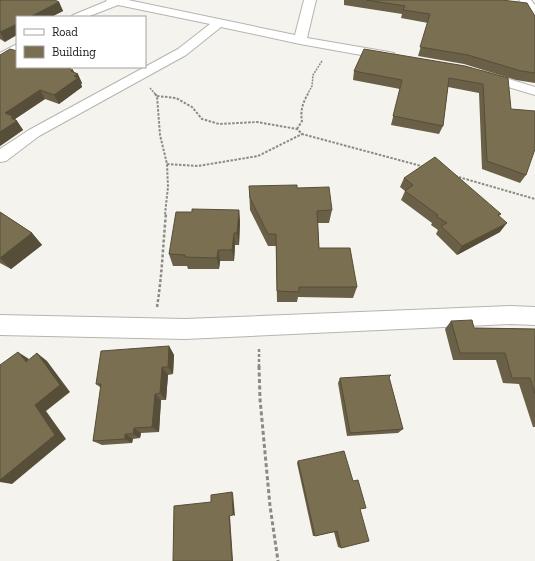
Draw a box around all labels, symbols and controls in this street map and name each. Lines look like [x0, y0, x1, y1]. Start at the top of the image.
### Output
legend [16, 16, 146, 68]
text: Road [52, 25, 78, 39]
text: Building [52, 45, 96, 59]

